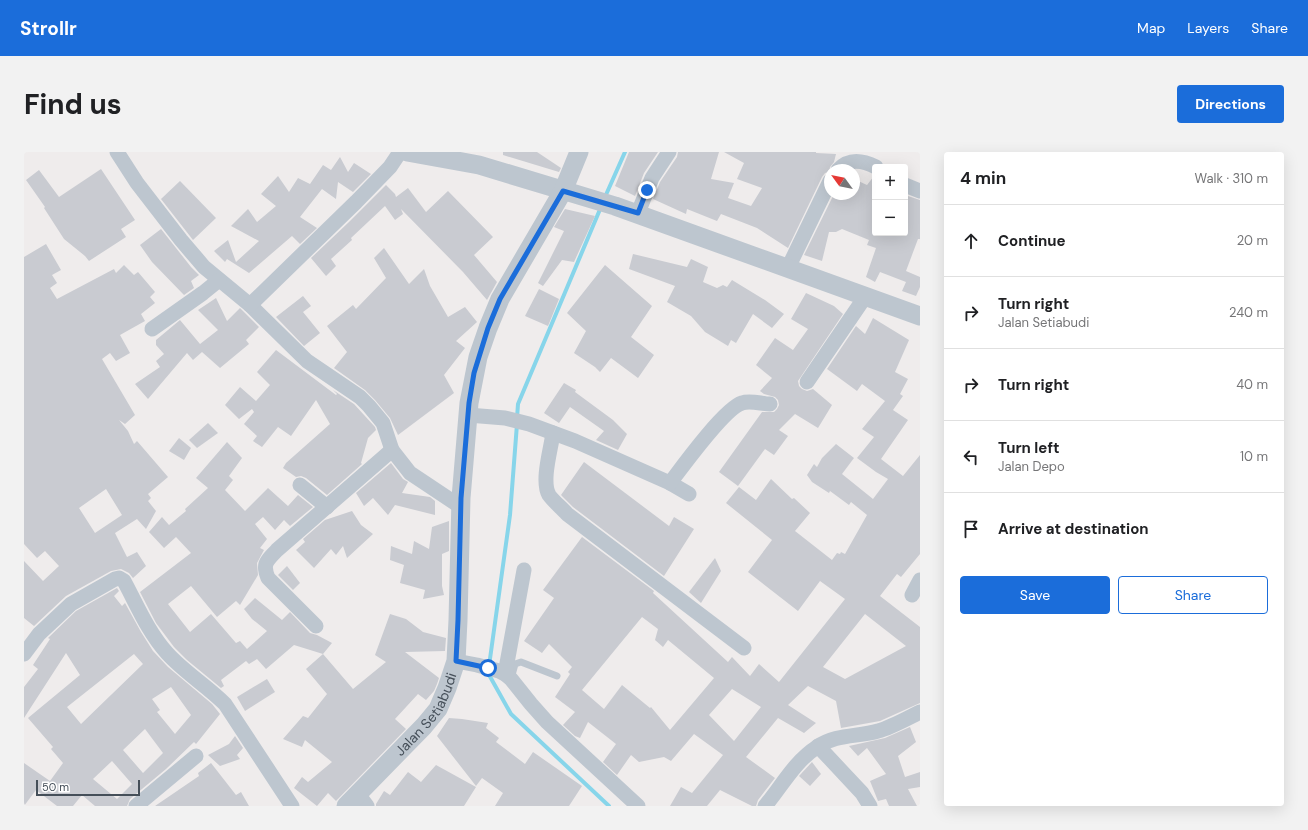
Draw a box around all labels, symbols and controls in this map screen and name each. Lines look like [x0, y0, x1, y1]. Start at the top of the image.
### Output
text: Strollr [20, 16, 77, 41]
text: Map [1137, 19, 1165, 37]
text: Layers [1187, 19, 1229, 37]
text: Share [1251, 19, 1288, 37]
button: Directions [1177, 85, 1284, 123]
text: Find us [24, 86, 122, 123]
north arrow [824, 164, 860, 200]
map controls [872, 164, 908, 236]
button: + [872, 164, 908, 200]
text: 4 min [960, 167, 1006, 189]
text: Walk · 310 m [1195, 170, 1268, 187]
route end [638, 181, 656, 199]
button: − [872, 200, 908, 236]
icon: ahead [960, 230, 982, 252]
text: Continue [998, 231, 1066, 251]
text: 20 m [1237, 232, 1268, 249]
text: Turn right [998, 294, 1069, 314]
icon: right [960, 302, 982, 324]
text: 240 m [1229, 304, 1268, 321]
text: Jalan Setiabudi [998, 314, 1089, 331]
icon: right [960, 374, 982, 396]
text: Turn right [998, 375, 1069, 395]
text: 40 m [1236, 376, 1268, 393]
text: Turn left [998, 438, 1059, 458]
icon: left [960, 446, 982, 468]
text: 10 m [1240, 448, 1268, 465]
text: Jalan Depo [998, 458, 1065, 475]
icon: arrive [960, 518, 982, 540]
text: Arrive at destination [998, 519, 1149, 539]
button: Save [960, 576, 1110, 614]
button: Share [1118, 576, 1268, 614]
route start [479, 659, 497, 677]
street label: Jalan Setiabudi [391, 670, 460, 759]
scale bar [36, 778, 140, 797]
text: 50 m [42, 780, 69, 794]

